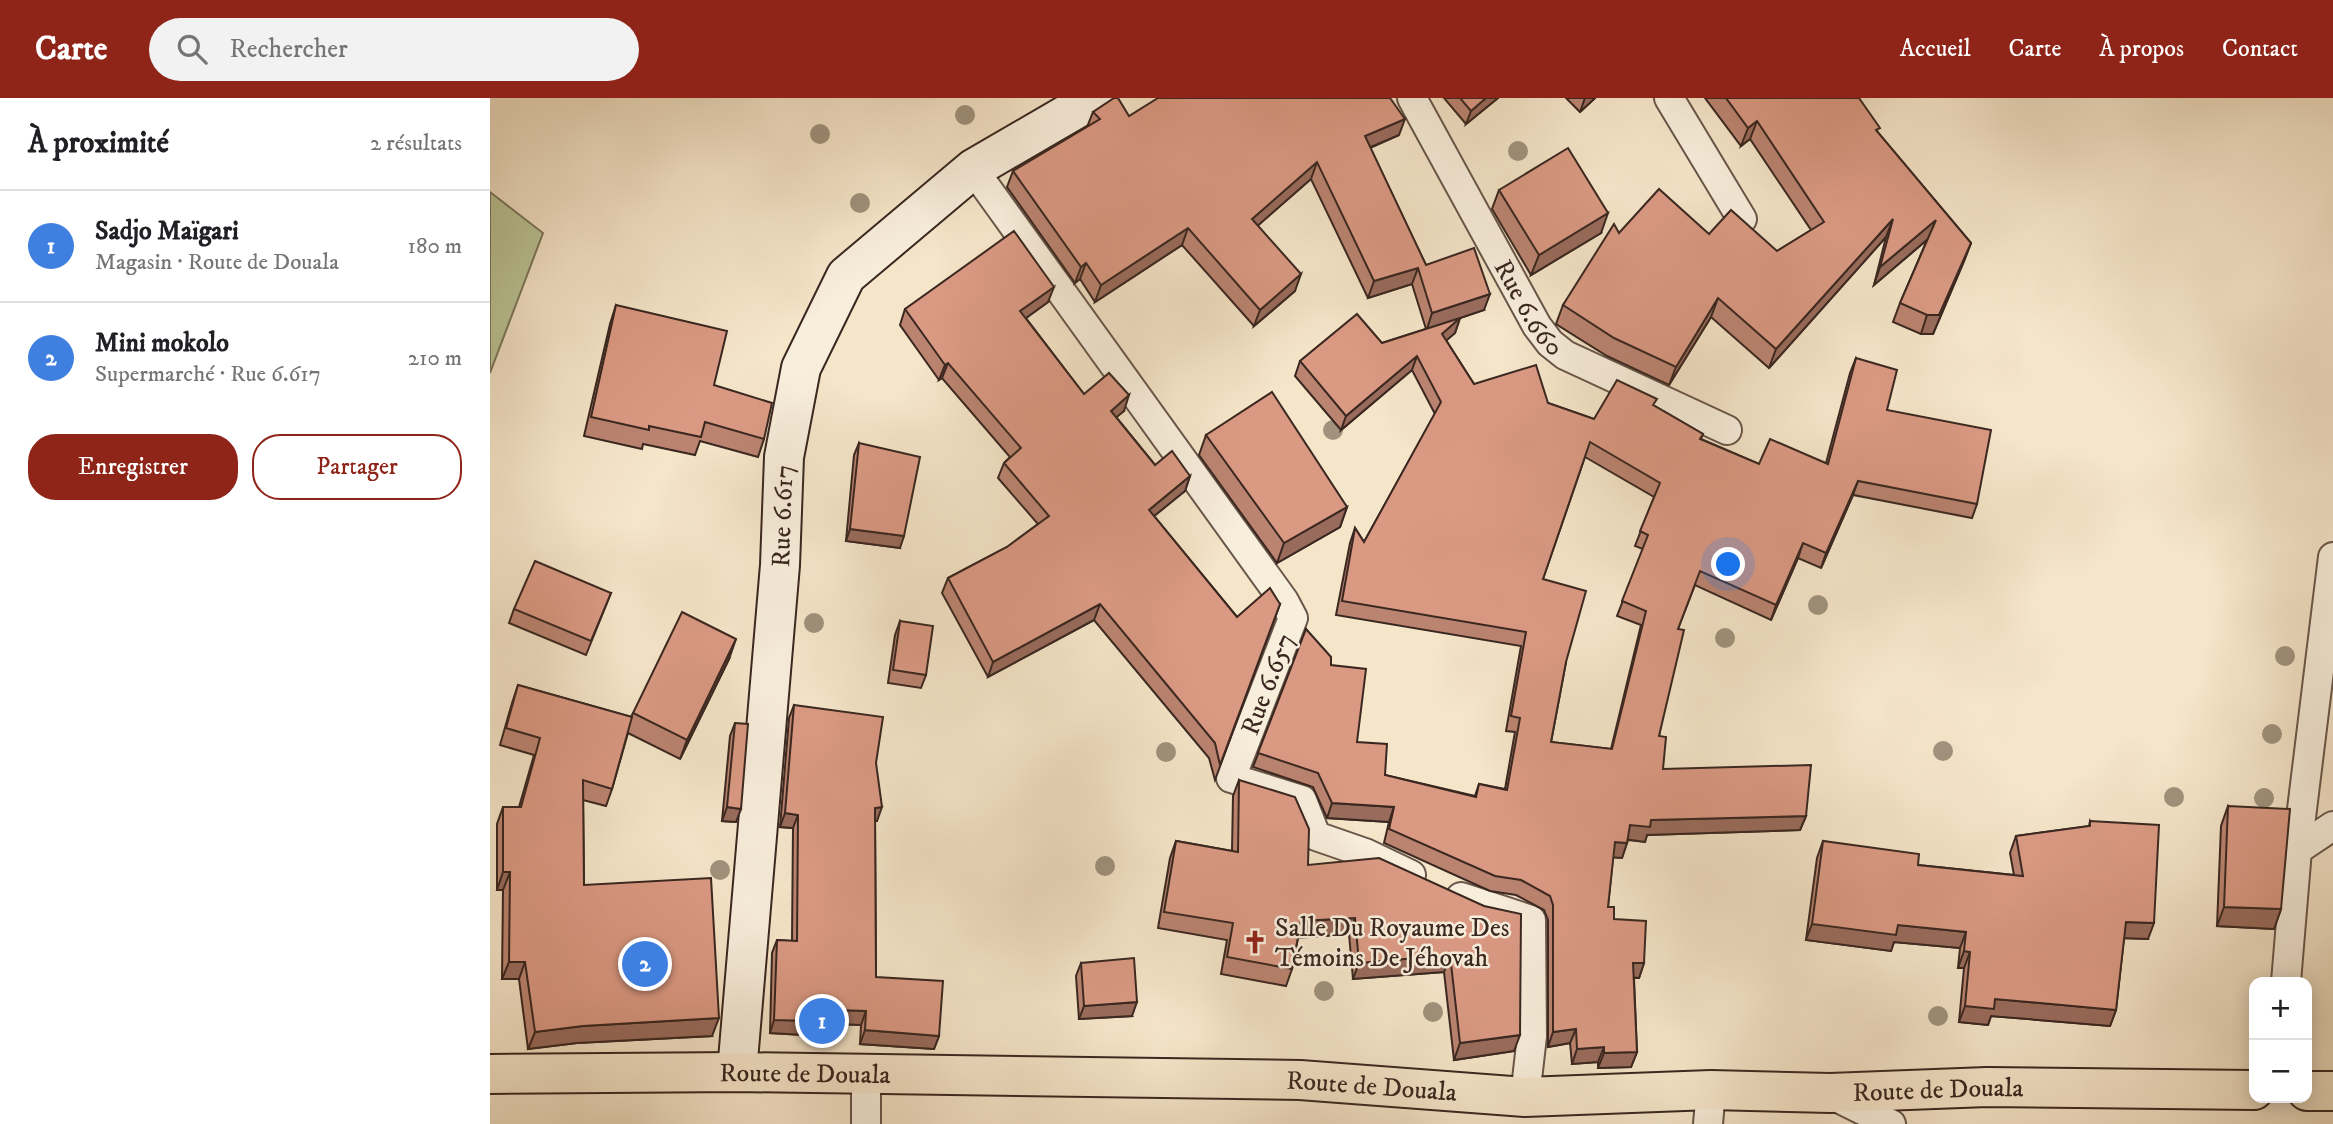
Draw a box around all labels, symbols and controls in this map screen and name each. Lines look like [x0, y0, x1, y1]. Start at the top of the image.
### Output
search box [149, 18, 639, 81]
text: Carte [35, 29, 107, 70]
icon: search [173, 30, 211, 68]
text: Rechercher [229, 33, 348, 66]
text: Accueil [1900, 34, 1971, 64]
text: Carte [2009, 34, 2061, 64]
text: À propos [2099, 34, 2184, 64]
text: Contact [2222, 34, 2298, 64]
text: À proximité [28, 125, 169, 162]
text: 2 résultats [370, 129, 462, 158]
text: Sadjo Maïgari [95, 215, 239, 248]
text: 1 [47, 232, 55, 261]
text: 180 m [407, 232, 462, 261]
text: Magasin · Route de Douala [95, 248, 339, 277]
street label: Rue 6.660 [1486, 254, 1569, 365]
text: Mini mokolo [95, 327, 229, 360]
text: 2 [45, 344, 57, 373]
text: 210 m [408, 344, 462, 373]
text: Supermarché · Rue 6.617 [95, 360, 321, 389]
button: Enregistrer [28, 434, 238, 500]
button: Partager [252, 434, 462, 500]
street label: Rue 6.617 [765, 464, 802, 568]
your location [1711, 547, 1745, 581]
street label: Rue 6.657 [1234, 629, 1303, 740]
place label: Salle Du Royaume Des Témoins De Jéhovah [1275, 912, 1509, 975]
church icon: Salle Du Royaume Des Témoins De Jéhovah [1241, 928, 1269, 956]
pin: 2 [622, 938, 668, 990]
map controls [2249, 977, 2312, 1103]
button: + [2249, 977, 2312, 1040]
pin: 1 [799, 995, 845, 1047]
button: − [2249, 1040, 2312, 1103]
street label: Route de Douala [719, 1057, 891, 1092]
street label: Route de Douala [1286, 1065, 1458, 1110]
street label: Route de Douala [1852, 1072, 2024, 1110]

